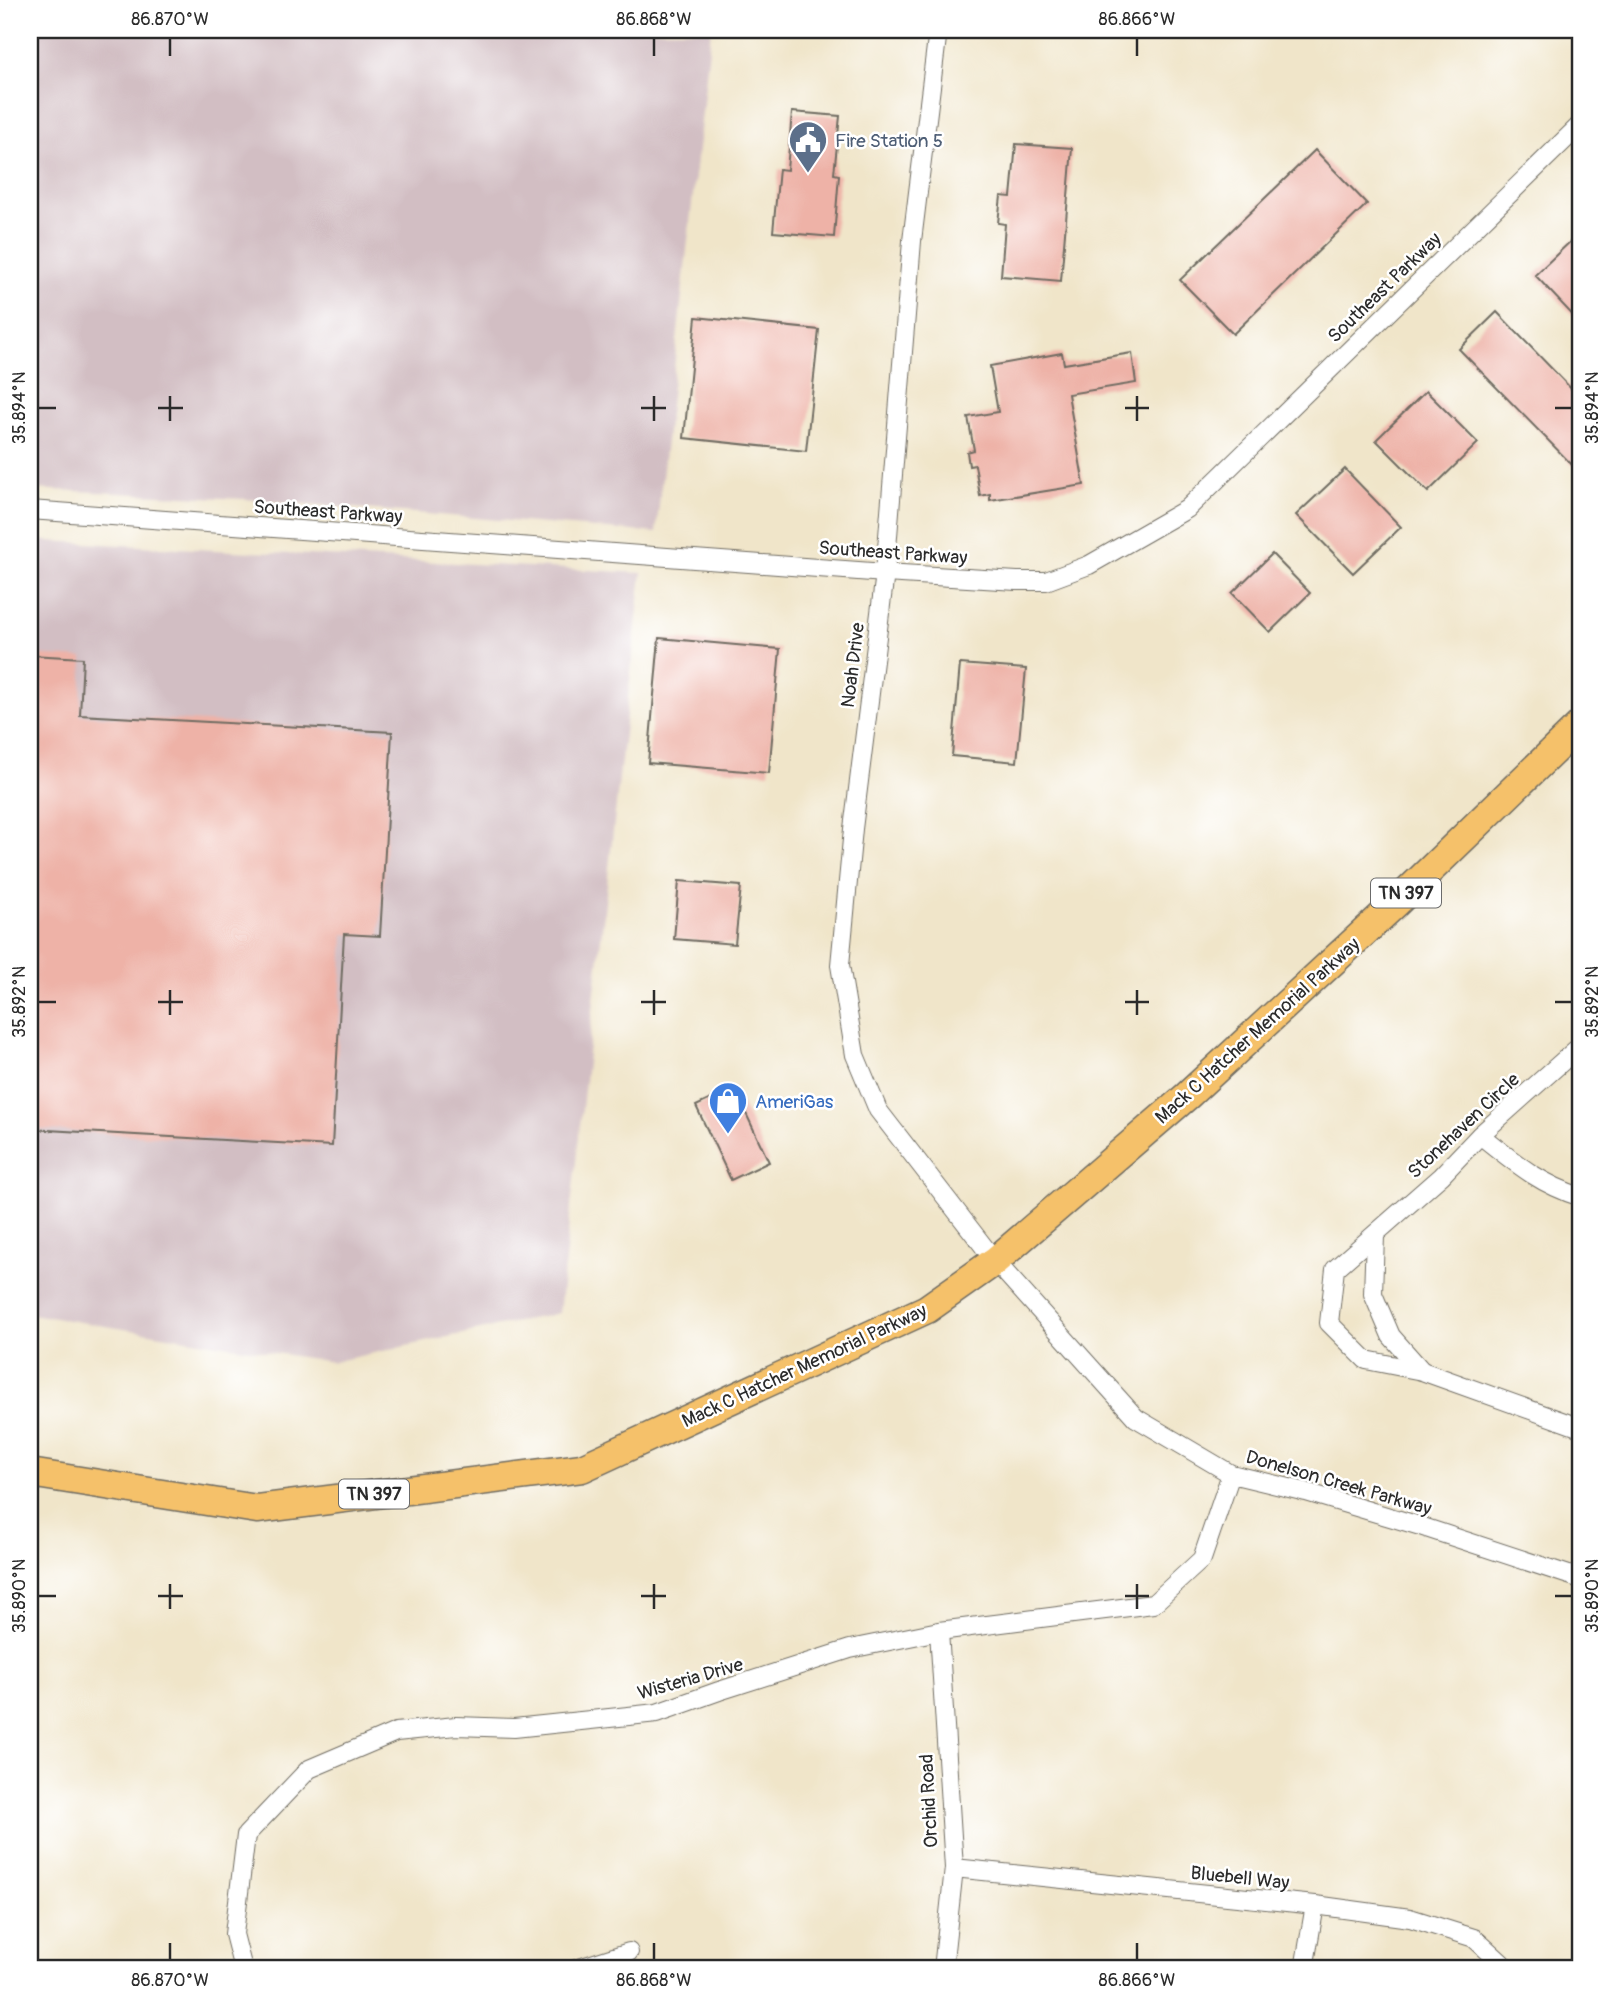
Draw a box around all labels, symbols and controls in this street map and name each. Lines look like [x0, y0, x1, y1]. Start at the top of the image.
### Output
text: 86.870°W [131, 8, 209, 31]
text: 86.868°W [616, 8, 692, 31]
text: 86.866°W [1099, 8, 1175, 31]
public building icon: Fire Station 5 [787, 119, 829, 174]
place label: Fire Station 5 [835, 129, 943, 153]
street label: Southeast Parkway [1323, 227, 1447, 348]
text: 35.894°N [8, 372, 31, 444]
text: 35.894°N [1581, 372, 1604, 444]
street label: Southeast Parkway [253, 495, 403, 529]
street label: Southeast Parkway [818, 536, 968, 570]
street label: Noah Drive [836, 621, 870, 709]
road number: TN 397 [1371, 878, 1441, 908]
street label: Mack C Hatcher Memorial Parkway [1150, 932, 1365, 1129]
text: 35.892°N [8, 966, 31, 1038]
text: 35.892°N [1581, 966, 1604, 1038]
street label: Stonehaven Circle [1403, 1067, 1525, 1184]
shop icon: AmeriGas [707, 1080, 749, 1135]
place label: AmeriGas [755, 1090, 834, 1114]
street label: Mack C Hatcher Memorial Parkway [678, 1299, 931, 1433]
street label: Donelson Creek Parkway [1243, 1445, 1434, 1521]
road number: TN 397 [339, 1479, 409, 1508]
text: 35.890°N [8, 1559, 31, 1633]
text: 35.890°N [1581, 1559, 1604, 1633]
street label: Wisteria Drive [635, 1652, 746, 1705]
street label: Orchid Road [915, 1754, 943, 1848]
street label: Bluebell Way [1189, 1861, 1291, 1895]
text: 86.870°W [131, 1969, 209, 1992]
text: 86.868°W [616, 1969, 692, 1992]
text: 86.866°W [1099, 1969, 1175, 1992]

